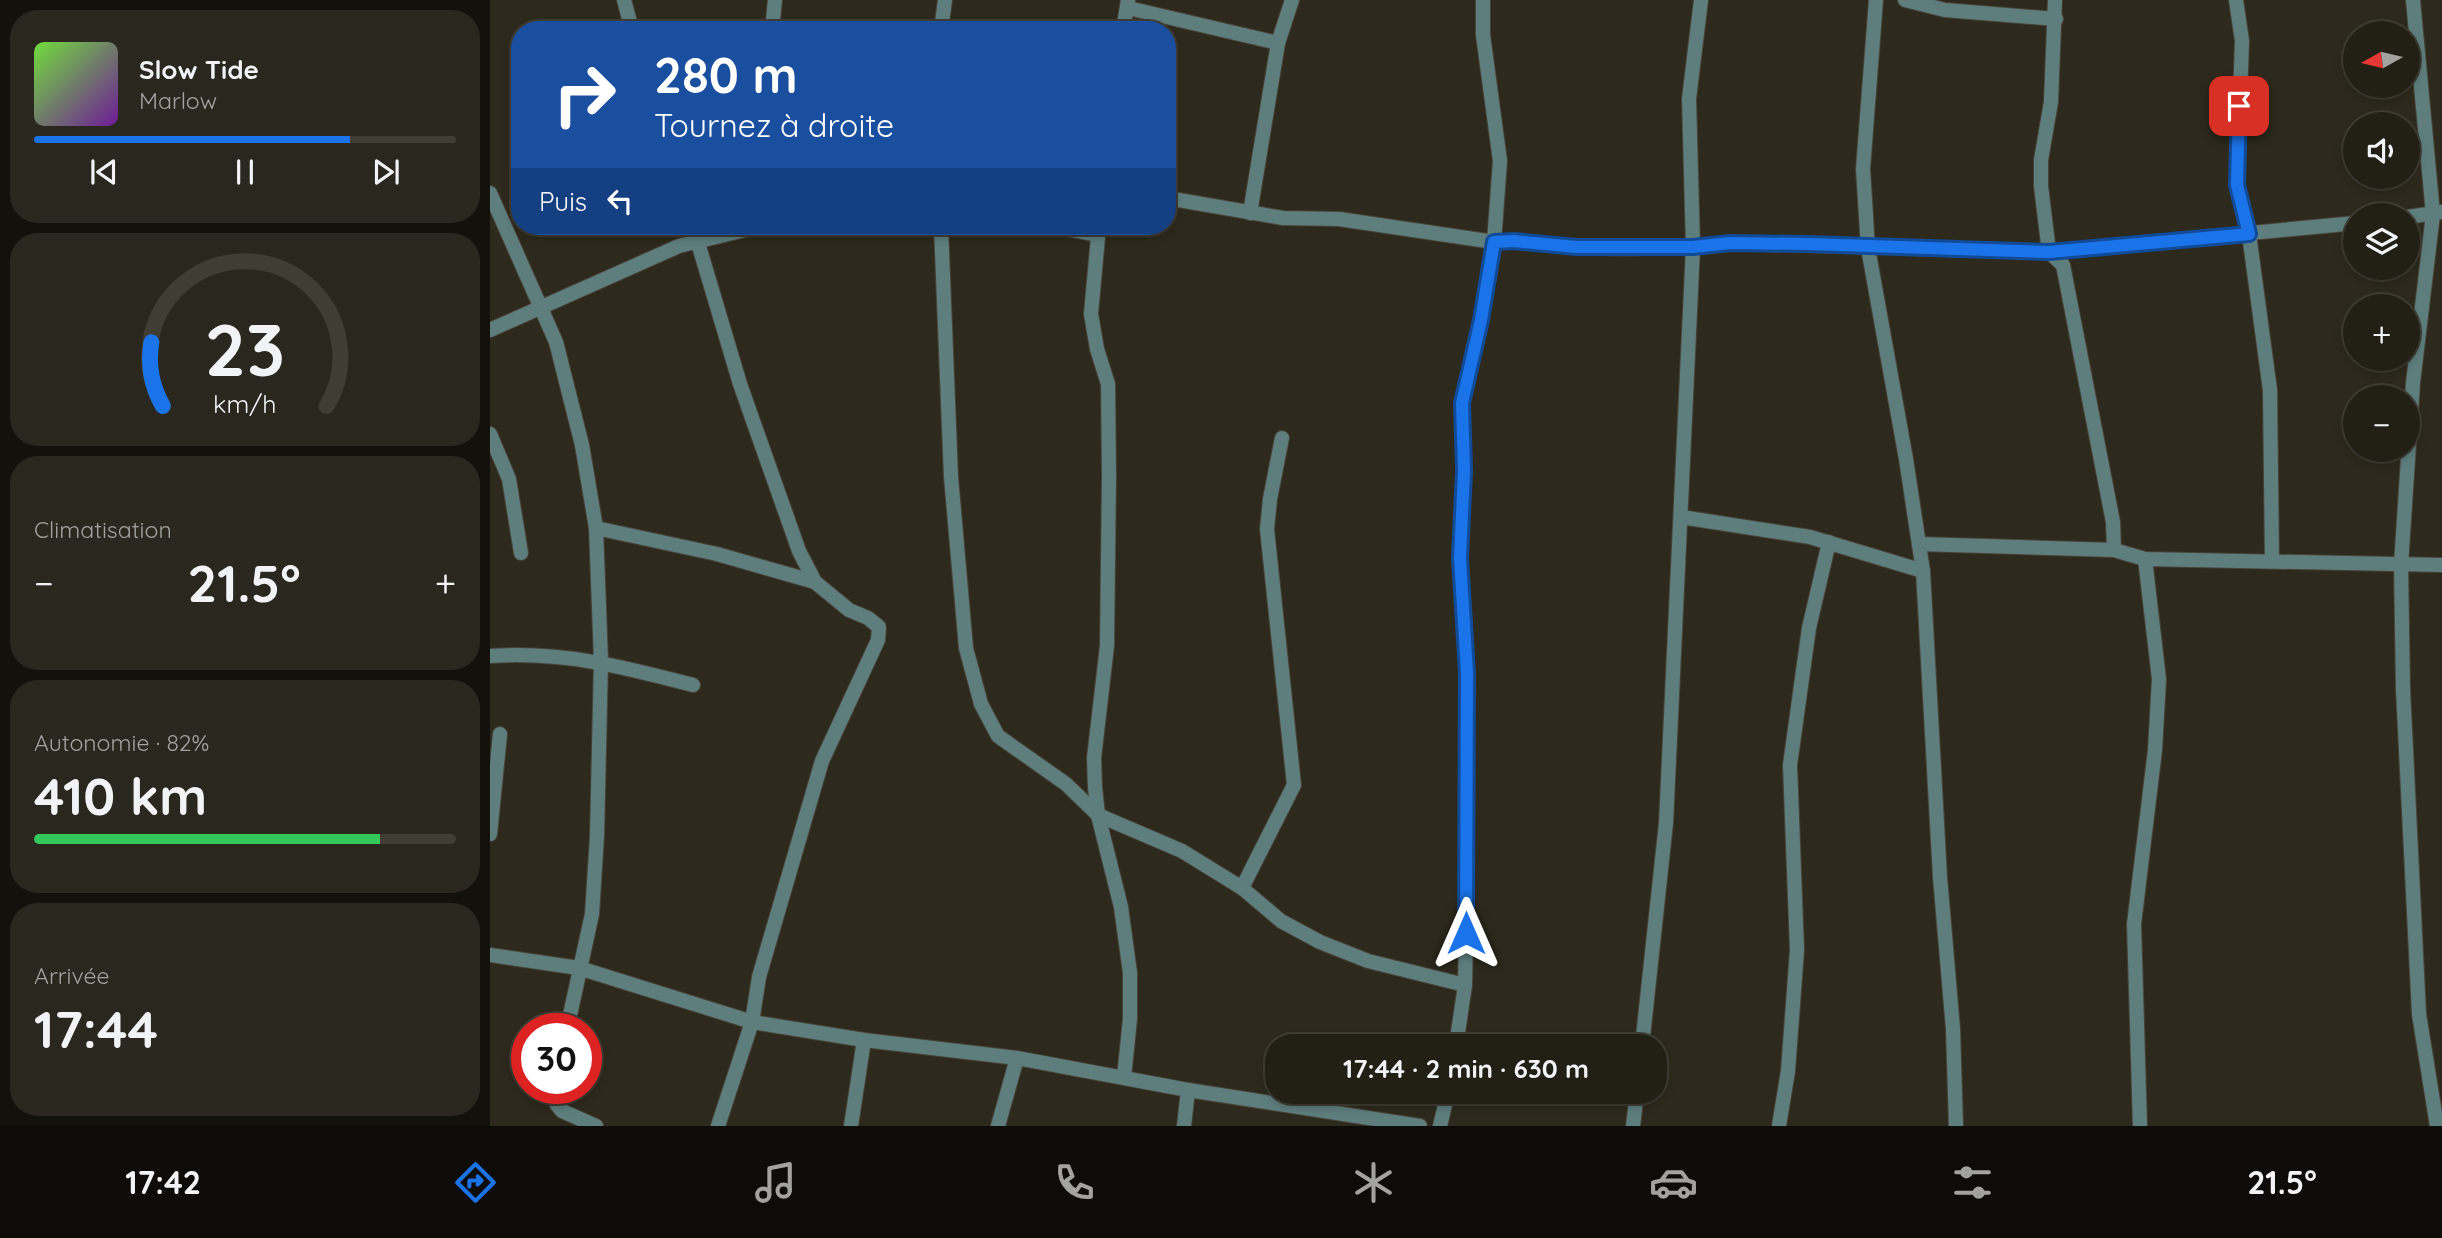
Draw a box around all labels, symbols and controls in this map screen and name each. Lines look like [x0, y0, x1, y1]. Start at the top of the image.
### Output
north arrow [2343, 21, 2420, 98]
map controls [2343, 21, 2420, 462]
text: 280 m [654, 44, 798, 105]
icon: right [539, 49, 630, 140]
text: Slow Tide [139, 53, 259, 86]
pin [2209, 76, 2269, 136]
text: Marlow [139, 86, 217, 115]
icon: arrive [2220, 87, 2258, 125]
text: Tournez à droite [654, 105, 894, 145]
button: sound [2343, 112, 2420, 189]
icon: previous [85, 153, 123, 191]
icon: pause [226, 153, 264, 191]
icon: next [367, 153, 405, 191]
icon: left [601, 182, 639, 220]
text: Puis [539, 185, 587, 218]
button: layers [2343, 203, 2420, 280]
button: + [2343, 294, 2420, 371]
text: 23 [205, 303, 285, 394]
button: − [2343, 385, 2420, 462]
text: km/h [213, 388, 277, 419]
text: Climatisation [34, 515, 172, 544]
text: 21.5° [188, 550, 301, 615]
text: − [34, 559, 54, 607]
text: + [435, 559, 456, 607]
text: Autonomie · 82% [34, 728, 209, 757]
text: 410 km [34, 763, 207, 828]
position arrow [1429, 896, 1503, 970]
text: Arrivée [34, 961, 110, 990]
text: 17:44 [34, 996, 158, 1061]
speed limit sign: 30 [511, 1013, 602, 1104]
text: 17:44 · 2 min · 630 m [1343, 1052, 1589, 1085]
icon: directions [451, 1158, 500, 1207]
icon: music [751, 1158, 800, 1207]
icon: phone [1050, 1158, 1099, 1207]
icon: climate [1349, 1158, 1398, 1207]
icon: car [1649, 1158, 1698, 1207]
icon: filters [1948, 1158, 1997, 1207]
text: 17:42 [125, 1162, 201, 1202]
text: 21.5° [2247, 1162, 2317, 1202]

